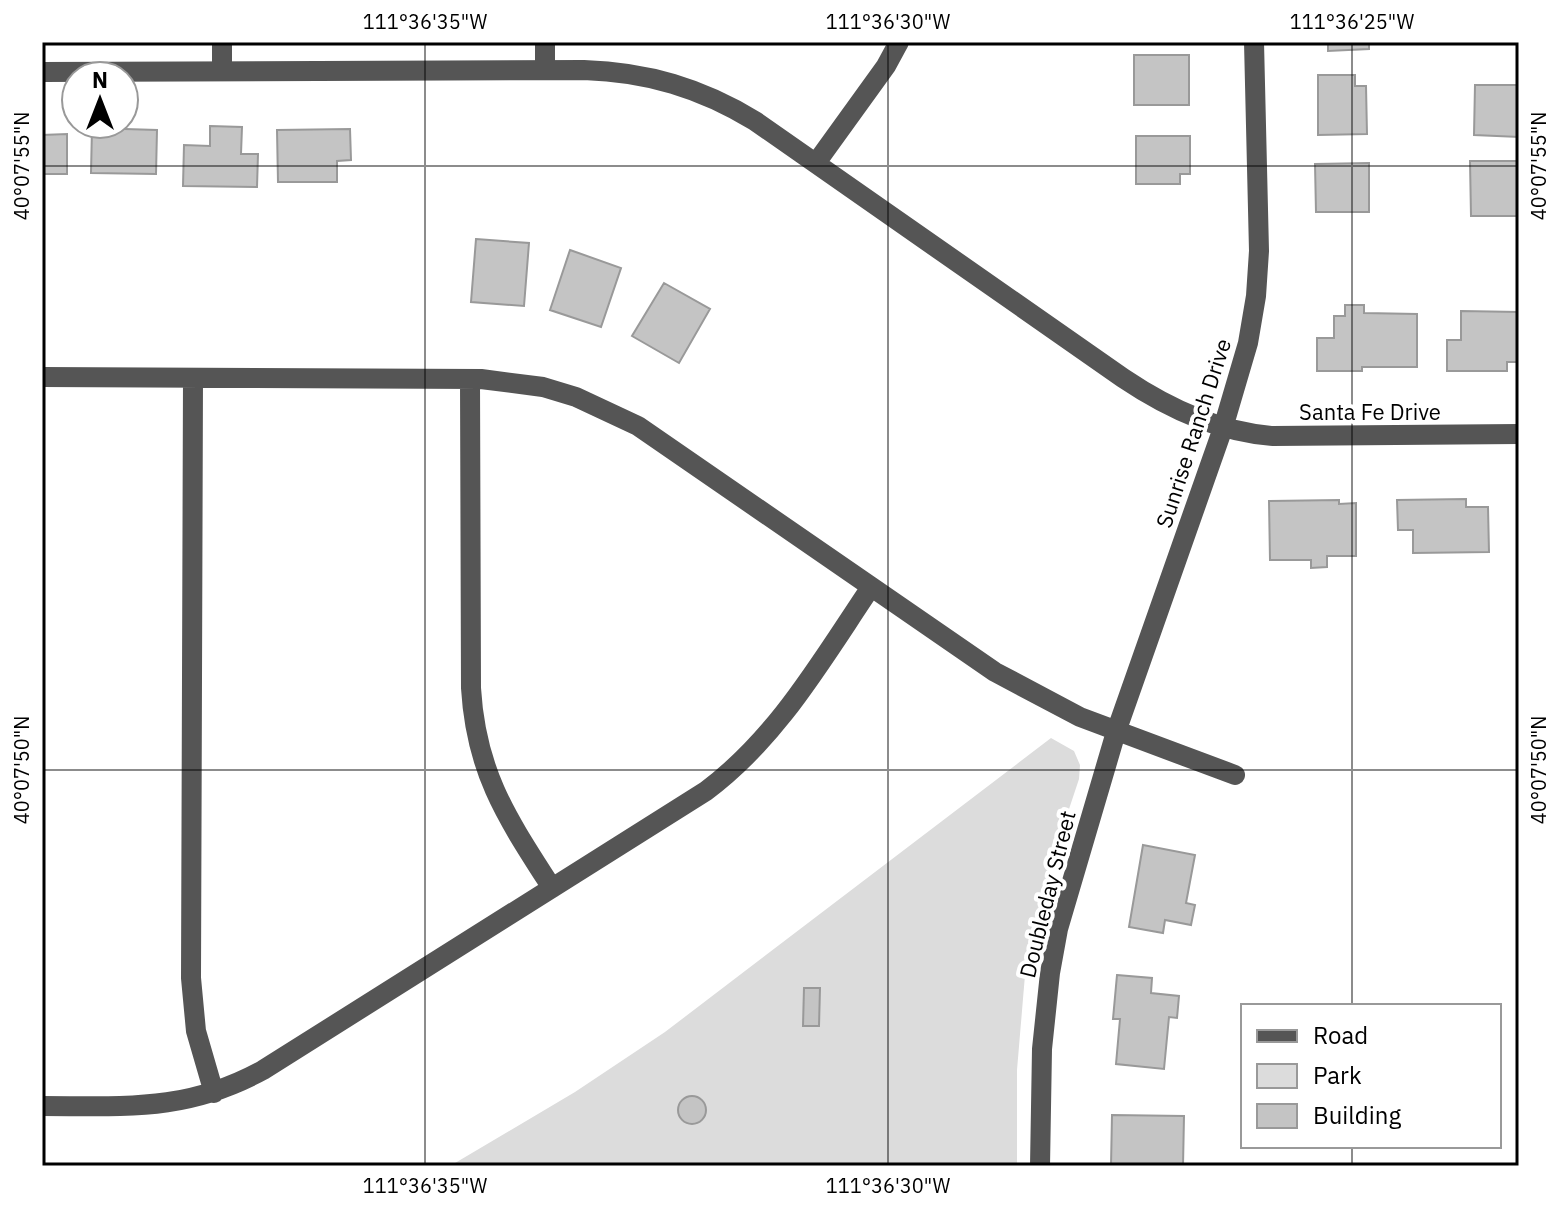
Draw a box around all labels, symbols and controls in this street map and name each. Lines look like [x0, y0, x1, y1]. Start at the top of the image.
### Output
text: 111°36'35"W [363, 8, 488, 35]
text: 111°36'30"W [826, 8, 951, 35]
text: 111°36'25"W [1290, 8, 1415, 35]
north arrow [60, 60, 140, 140]
text: N [92, 65, 108, 94]
text: 40°07'55"N [8, 112, 35, 220]
text: 40°07'55"N [1525, 112, 1552, 220]
street label: Sunrise Ranch Drive [1149, 335, 1237, 531]
street label: Santa Fe Drive [1299, 397, 1441, 426]
text: 40°07'50"N [8, 716, 35, 824]
text: 40°07'50"N [1525, 716, 1552, 824]
street label: Doubleday Street [1012, 807, 1082, 981]
legend [1241, 1004, 1501, 1148]
text: Road [1313, 1019, 1368, 1051]
text: Park [1313, 1059, 1362, 1091]
text: Building [1313, 1099, 1401, 1131]
text: 111°36'35"W [363, 1172, 488, 1199]
text: 111°36'30"W [826, 1172, 951, 1199]

